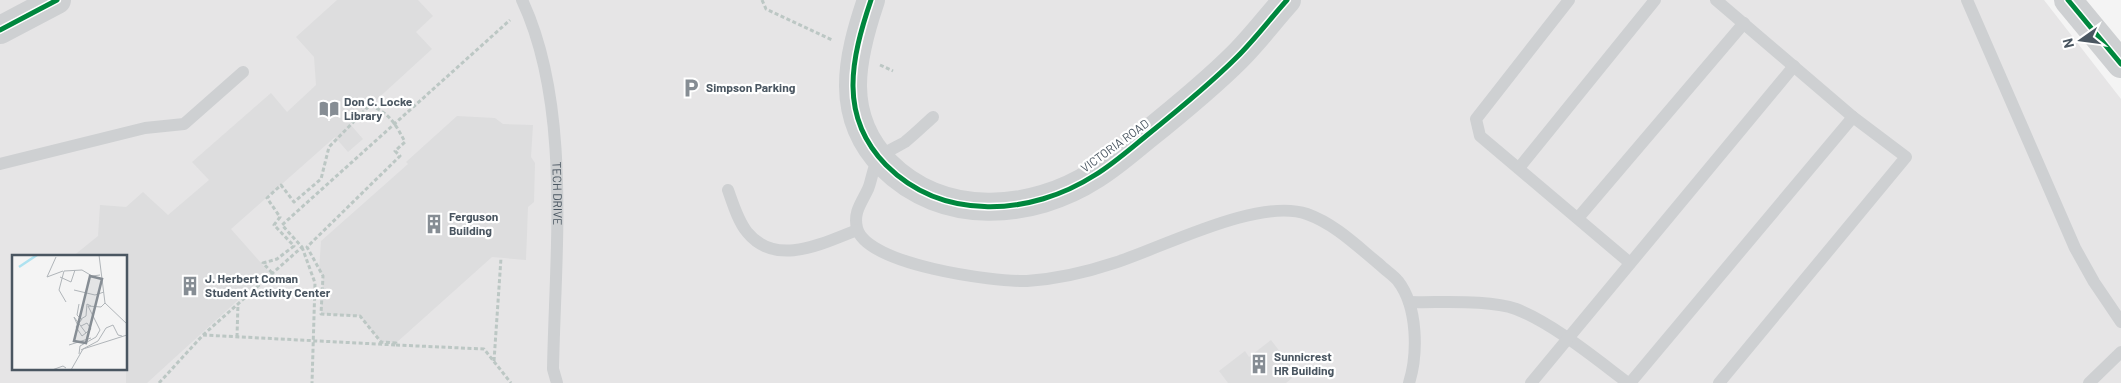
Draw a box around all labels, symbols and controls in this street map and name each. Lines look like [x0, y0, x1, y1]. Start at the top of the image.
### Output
north arrow [2056, 15, 2106, 65]
text: N [2059, 37, 2077, 50]
parking icon: Simpson Parking [680, 77, 702, 99]
place label: Simpson Parking [706, 80, 796, 94]
place label: Don C. Locke Library [344, 94, 413, 122]
library icon: Don C. Locke Library [318, 98, 340, 120]
street label: VICTORIA ROAD [1078, 116, 1151, 175]
street label: TECH DRIVE [550, 161, 565, 225]
place label: Ferguson Building [449, 209, 498, 237]
building icon: Ferguson Building [423, 213, 445, 235]
inset map [12, 255, 128, 370]
place label: J. Herbert Coman Student Activity Center [205, 271, 331, 299]
building icon: J. Herbert Coman Student Activity Center [179, 275, 201, 297]
place label: Sunnicrest HR Building [1274, 349, 1335, 377]
building icon: Sunnicrest HR Building [1248, 353, 1270, 375]

